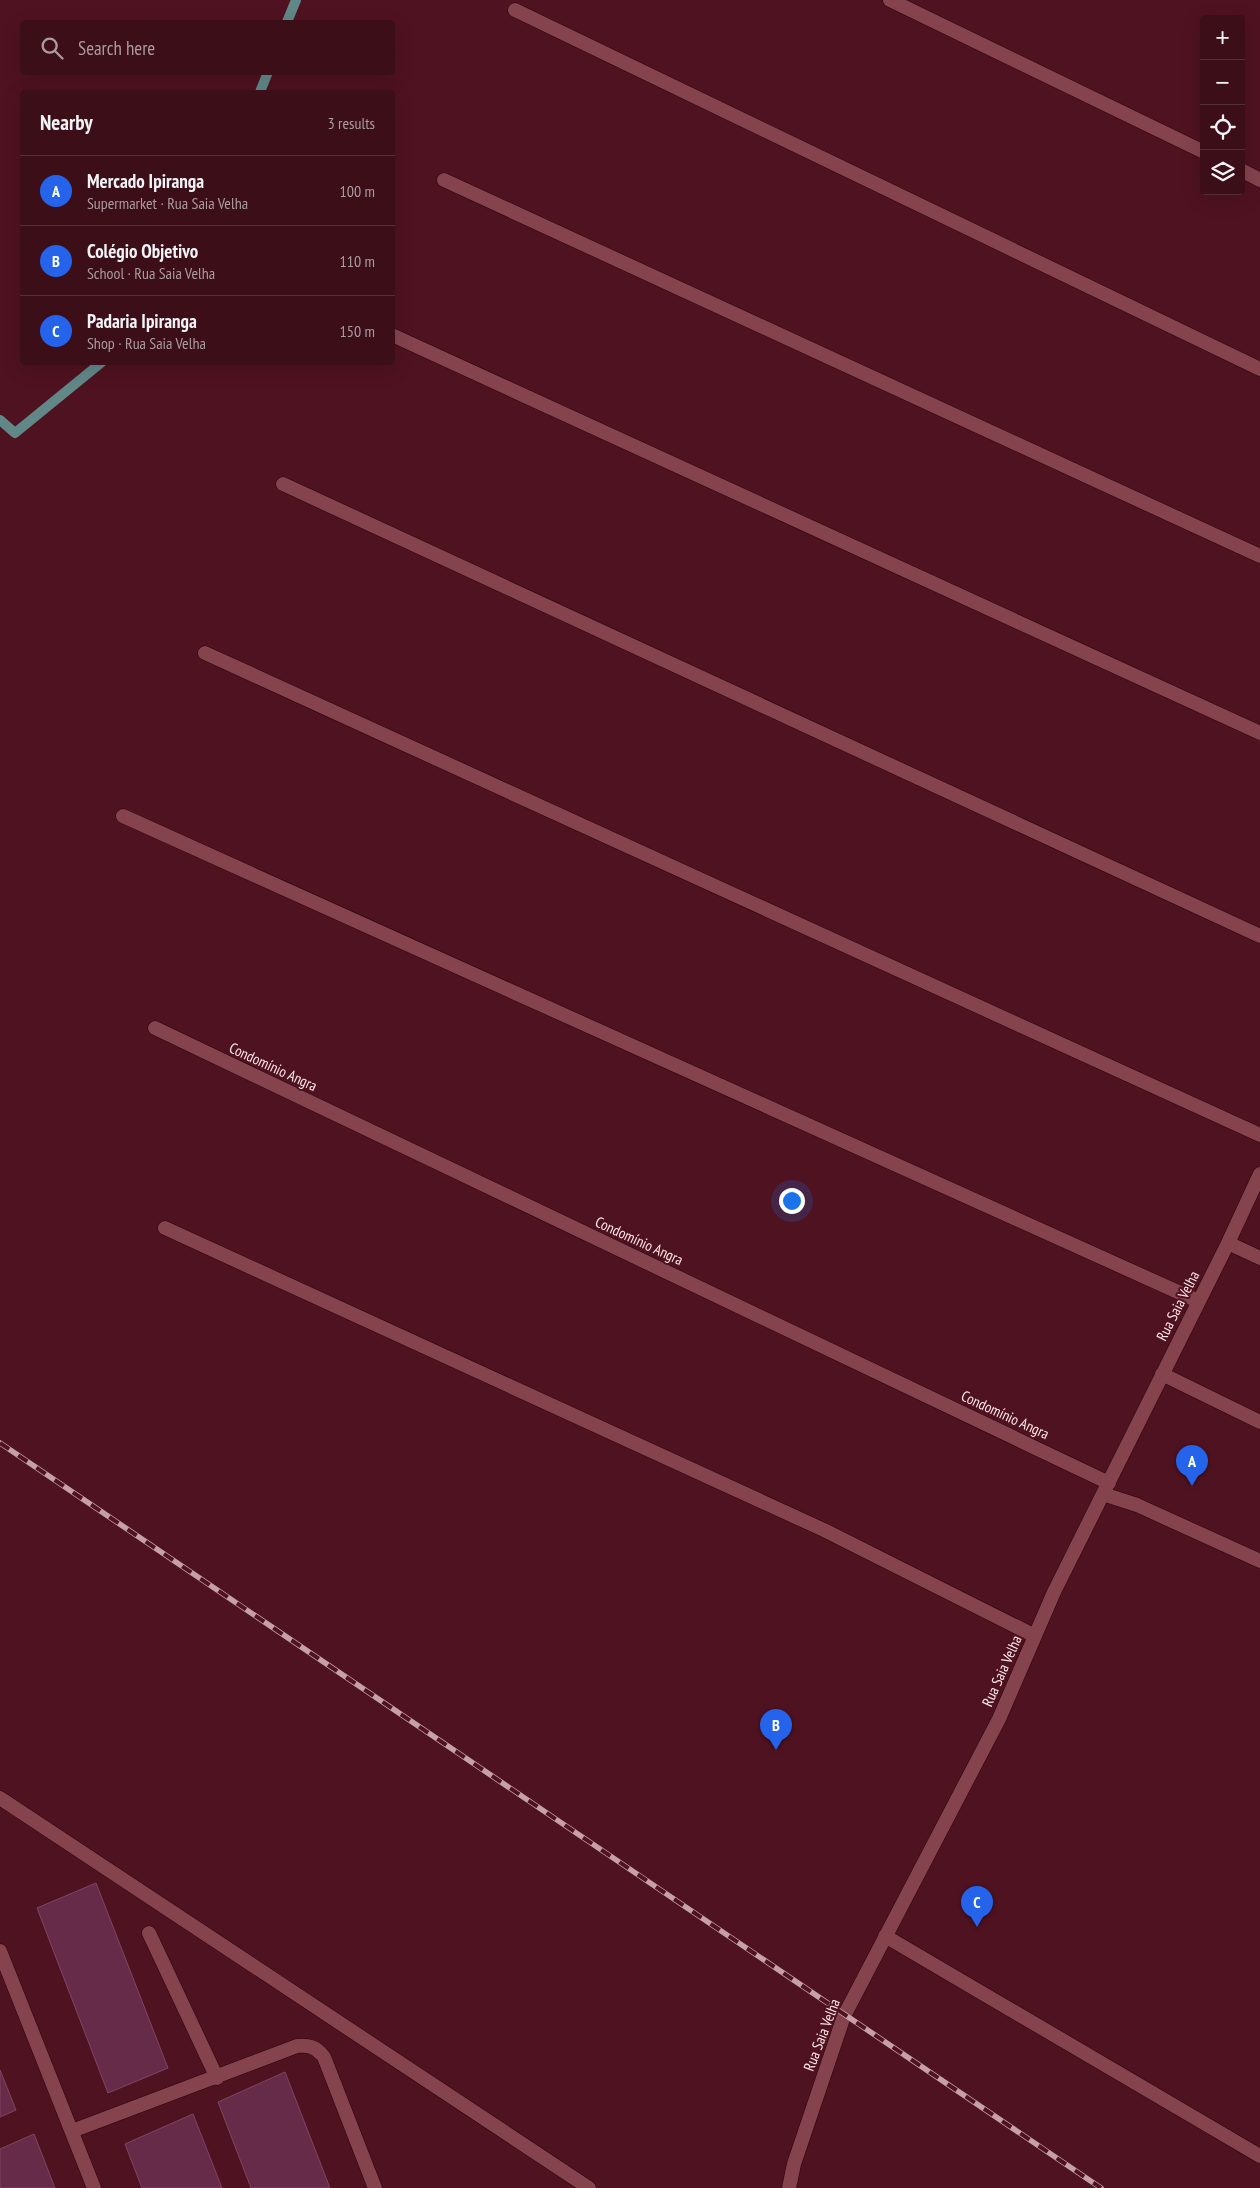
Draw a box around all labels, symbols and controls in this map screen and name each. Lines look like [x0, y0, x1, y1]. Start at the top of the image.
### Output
map controls [1200, 15, 1245, 195]
button: + [1200, 15, 1245, 60]
search box [20, 20, 395, 75]
icon: search [38, 34, 66, 62]
text: Search here [78, 36, 155, 60]
button: − [1200, 60, 1245, 105]
button: locate [1200, 105, 1245, 150]
text: Nearby [40, 109, 93, 136]
text: 3 results [328, 113, 375, 133]
button: layers [1200, 150, 1245, 195]
text: Mercado Ipiranga [87, 169, 204, 193]
text: A [52, 181, 60, 201]
text: 100 m [340, 181, 375, 201]
text: Supermarket · Rua Saia Velha [87, 193, 248, 213]
text: Colégio Objetivo [87, 239, 198, 263]
text: B [52, 251, 60, 271]
text: 110 m [340, 251, 375, 271]
text: School · Rua Saia Velha [87, 263, 215, 283]
text: Padaria Ipiranga [87, 309, 197, 333]
text: C [52, 321, 60, 341]
text: 150 m [340, 321, 375, 341]
text: Shop · Rua Saia Velha [87, 333, 206, 353]
street label: Condomínio Angra [226, 1038, 320, 1095]
your location [779, 1188, 805, 1214]
street label: Condomínio Angra [592, 1212, 686, 1269]
street label: Rua Saia Velha [1152, 1268, 1203, 1344]
street label: Condomínio Angra [958, 1386, 1052, 1443]
pin: A [1176, 1445, 1208, 1486]
street label: Rua Saia Velha [977, 1632, 1026, 1709]
pin: B [760, 1709, 792, 1750]
pin: C [961, 1886, 993, 1927]
street label: Rua Saia Velha [799, 1996, 844, 2074]

